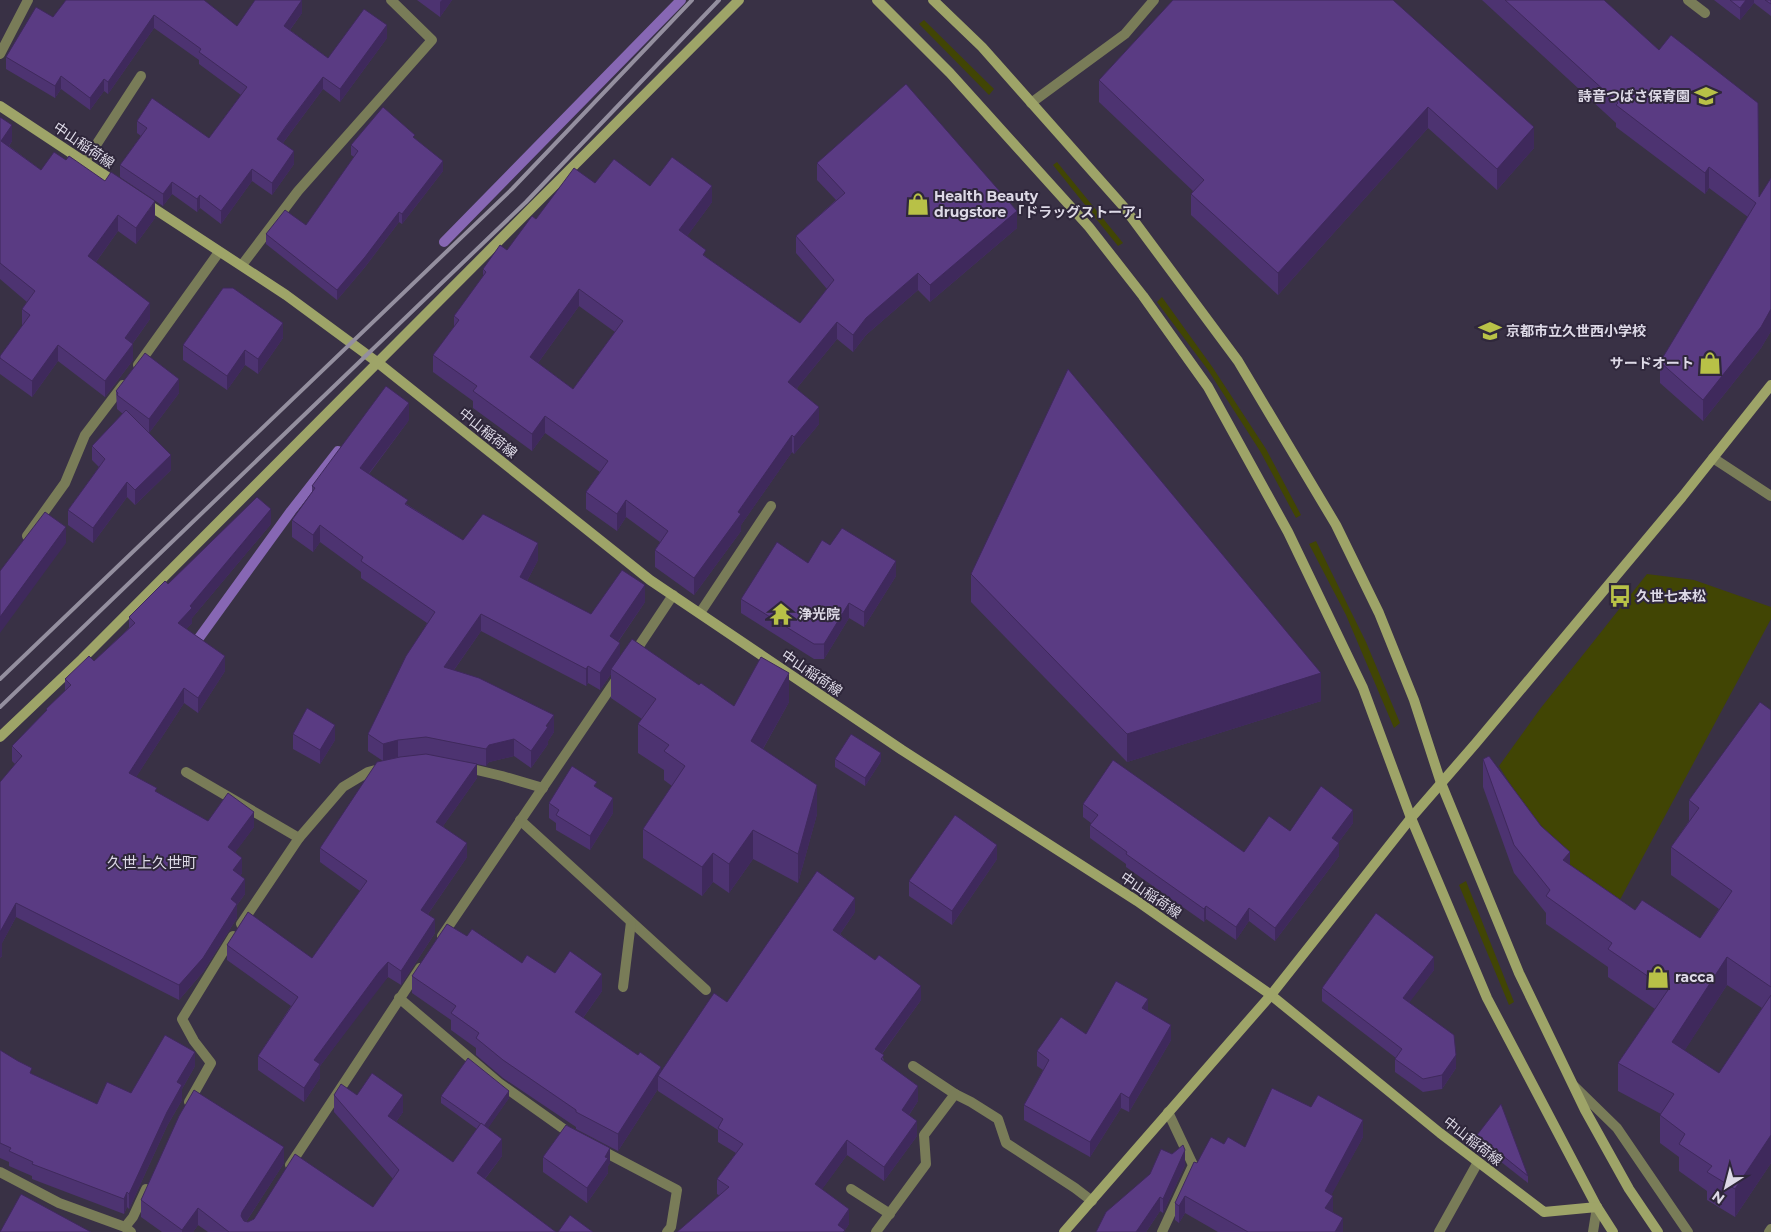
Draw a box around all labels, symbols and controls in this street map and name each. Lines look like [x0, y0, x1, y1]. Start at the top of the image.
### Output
school or university icon: 詩音つばさ保育園 [1693, 83, 1719, 109]
place label: 詩音つばさ保育園 [1578, 87, 1690, 105]
street label: 中山稲荷線 [50, 118, 118, 172]
place label: Health Beauty drugstore 「ドラッグストーア」 [934, 187, 1150, 221]
shop icon: Health Beauty drugstore 「ドラッグストーア」 [905, 191, 931, 217]
school or university icon: 京都市立久世西小学校 [1477, 318, 1503, 344]
place label: 京都市立久世西小学校 [1506, 322, 1646, 340]
shop icon: サードオート [1697, 350, 1723, 376]
place label: サードオート [1610, 354, 1694, 372]
street label: 中山稲荷線 [455, 404, 521, 462]
bus stop icon: 久世七本松 [1607, 583, 1633, 609]
place label: 久世七本松 [1636, 587, 1706, 605]
temple icon: 浄光院 [768, 601, 794, 627]
place label: 浄光院 [798, 605, 840, 623]
street label: 中山稲荷線 [778, 646, 846, 700]
district label: 久世上久世町 [107, 853, 197, 872]
street label: 中山稲荷線 [1117, 868, 1185, 922]
shop icon: racca [1645, 964, 1671, 990]
place label: racca [1675, 968, 1714, 986]
street label: 中山稲荷線 [1440, 1112, 1506, 1170]
north arrow [1701, 1162, 1751, 1212]
text: N [1708, 1187, 1728, 1208]

